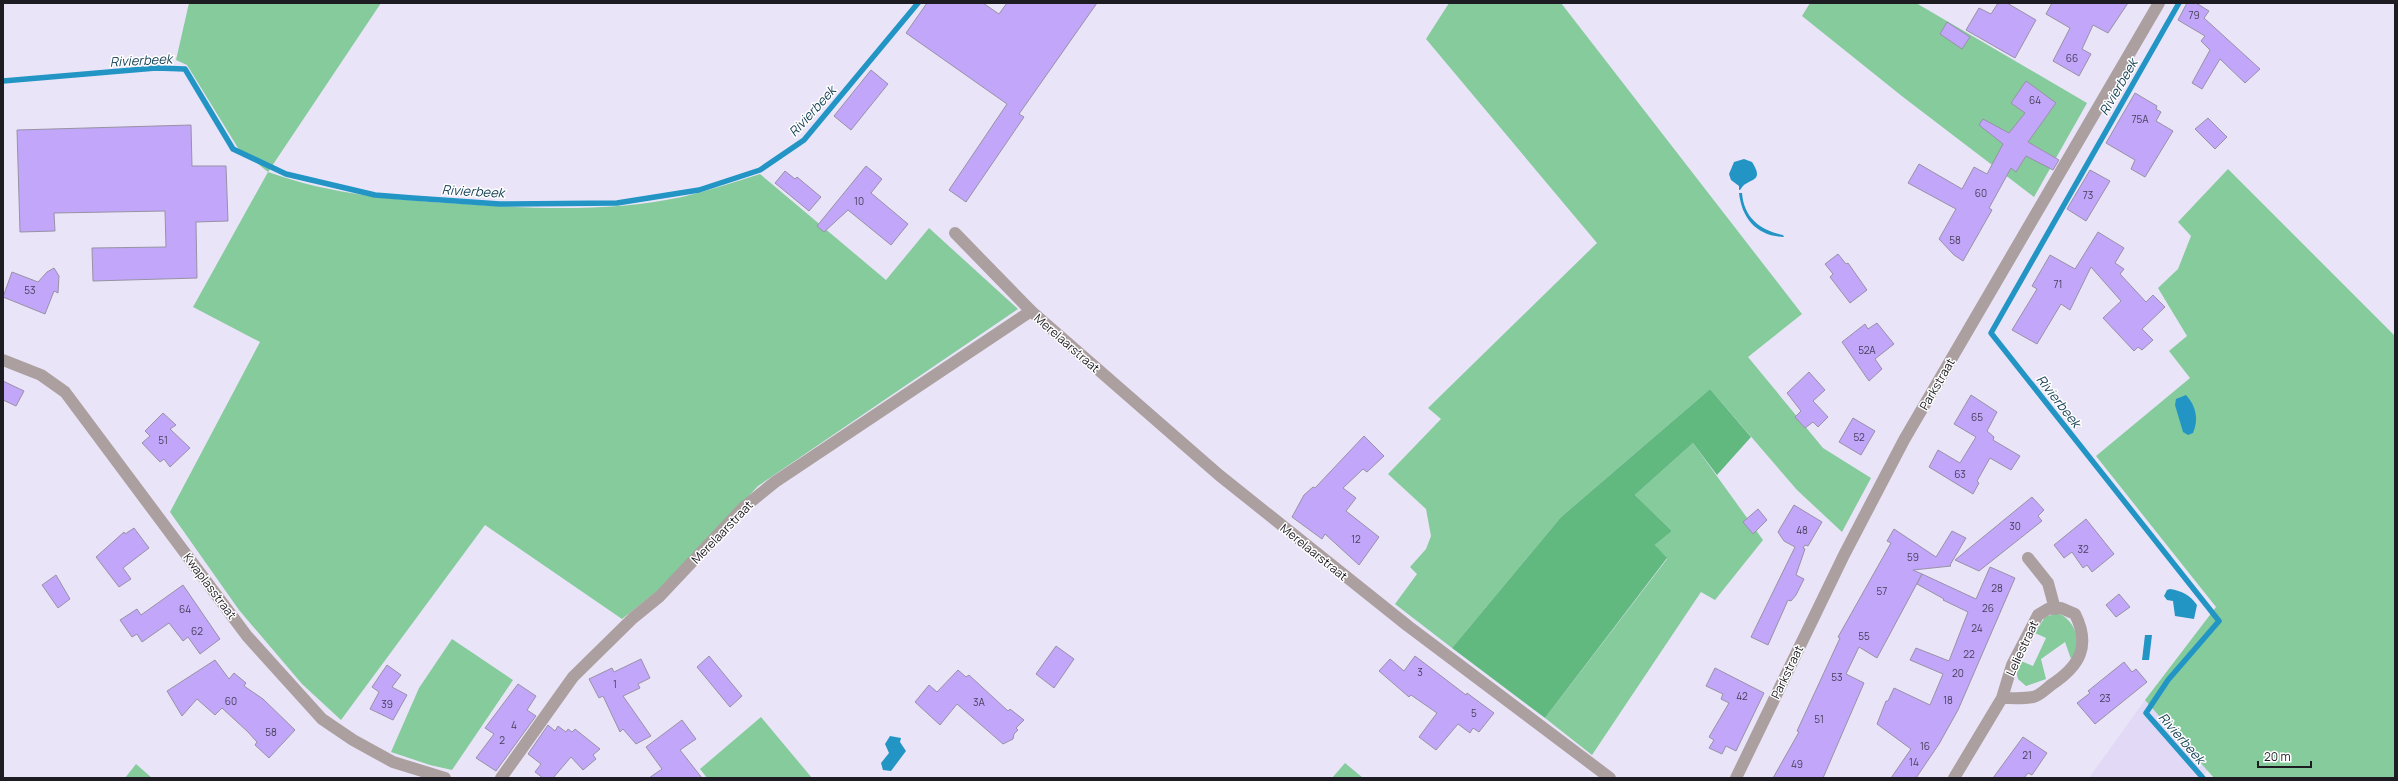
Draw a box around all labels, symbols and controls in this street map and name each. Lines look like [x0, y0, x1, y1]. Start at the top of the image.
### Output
house number: 79 [2188, 8, 2200, 22]
water label: Rivierbeek [109, 49, 175, 71]
house number: 66 [2066, 51, 2078, 65]
water label: Rivierbeek [2095, 53, 2143, 119]
water label: Rivierbeek [784, 80, 841, 140]
house number: 64 [2029, 93, 2041, 107]
house number: 75A [2131, 112, 2149, 126]
water label: Rivierbeek [441, 180, 507, 202]
house number: 60 [1975, 186, 1987, 200]
house number: 73 [2083, 188, 2093, 202]
house number: 10 [854, 194, 864, 208]
house number: 58 [1949, 233, 1961, 247]
house number: 71 [2054, 277, 2062, 291]
house number: 53 [24, 283, 36, 297]
street label: Merelaarstraat [1031, 310, 1104, 376]
house number: 52A [1858, 343, 1876, 357]
street label: Parkstraat [1915, 355, 1959, 413]
water label: Rivierbeek [2033, 371, 2087, 433]
house number: 65 [1971, 410, 1983, 424]
house number: 52 [1853, 430, 1865, 444]
house number: 51 [158, 433, 168, 447]
house number: 63 [1954, 467, 1966, 481]
street label: Merelaarstraat [687, 497, 757, 567]
house number: 30 [2009, 519, 2021, 533]
street label: Merelaarstraat [1277, 520, 1351, 584]
house number: 48 [1796, 523, 1808, 537]
house number: 12 [1351, 532, 1361, 546]
house number: 32 [2077, 542, 2089, 556]
street label: Kwaplasstraat [179, 549, 241, 623]
house number: 59 [1907, 550, 1919, 564]
house number: 28 [1991, 581, 2003, 595]
house number: 57 [1877, 584, 1887, 598]
house number: 26 [1982, 601, 1994, 615]
house number: 64 [179, 602, 191, 616]
street label: Leliestraat [2002, 617, 2042, 678]
house number: 24 [1971, 621, 1983, 635]
house number: 62 [191, 624, 203, 638]
house number: 55 [1858, 629, 1870, 643]
street label: Parkstraat [1767, 642, 1807, 701]
house number: 22 [1963, 647, 1975, 661]
house number: 3 [1417, 665, 1423, 679]
house number: 20 [1952, 666, 1964, 680]
house number: 53 [1831, 670, 1843, 684]
house number: 1 [613, 677, 617, 691]
house number: 42 [1736, 689, 1748, 703]
house number: 23 [2099, 691, 2111, 705]
house number: 18 [1943, 693, 1953, 707]
house number: 60 [225, 694, 237, 708]
house number: 3A [973, 695, 986, 709]
house number: 39 [381, 697, 393, 711]
house number: 5 [1471, 706, 1477, 720]
water label: Rivierbeek [2155, 709, 2211, 769]
house number: 51 [1814, 712, 1824, 726]
house number: 4 [511, 718, 517, 732]
house number: 58 [265, 725, 277, 739]
house number: 2 [499, 733, 505, 747]
house number: 16 [1920, 739, 1930, 753]
scale bar [2258, 743, 2311, 769]
house number: 21 [2022, 748, 2032, 762]
text: 20 m [2264, 748, 2291, 765]
house number: 14 [1909, 755, 1919, 769]
house number: 49 [1791, 757, 1803, 771]

